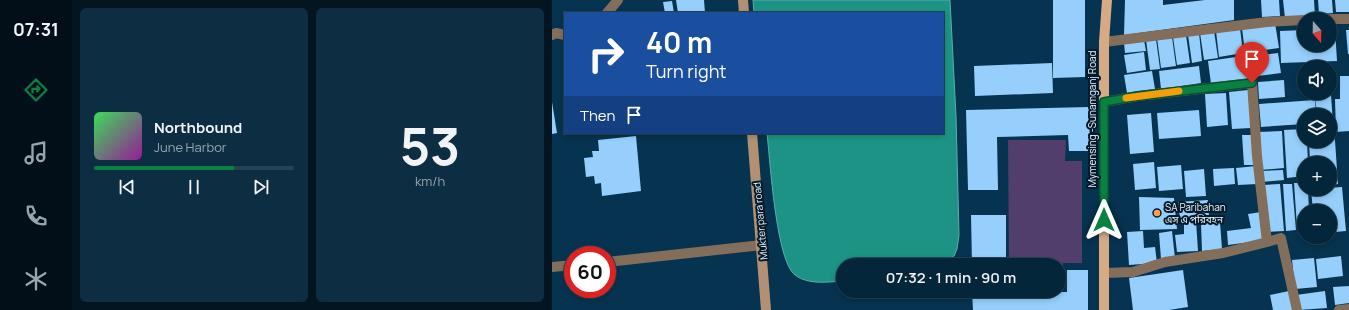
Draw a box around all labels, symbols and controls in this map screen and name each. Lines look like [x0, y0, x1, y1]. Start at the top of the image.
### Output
north arrow [1297, 12, 1337, 52]
map controls [1297, 12, 1337, 244]
text: 07:31 [13, 17, 59, 41]
text: 40 m [646, 23, 712, 61]
icon: right [580, 28, 632, 80]
pin [1235, 42, 1269, 83]
icon: arrive [1241, 48, 1263, 70]
street label: Mymensing -Sunamganj Road [1085, 50, 1099, 188]
text: Turn right [646, 59, 727, 83]
button: sound [1297, 60, 1337, 100]
icon: directions [22, 76, 50, 104]
icon: arrive [623, 104, 645, 126]
text: Then [580, 105, 615, 126]
button: layers [1297, 108, 1337, 148]
text: 53 [400, 110, 460, 181]
text: Northbound [154, 117, 242, 138]
text: June Harbor [154, 138, 227, 156]
icon: music [22, 139, 50, 167]
button: + [1297, 156, 1337, 196]
text: km/h [415, 172, 445, 190]
icon: previous [116, 176, 138, 198]
icon: pause [183, 176, 205, 198]
icon: next [250, 176, 272, 198]
street label: Mukter para road [750, 182, 770, 260]
position arrow [1083, 199, 1125, 241]
place label: SA Paribahan এস এ পরিবহন [1165, 200, 1226, 226]
icon: phone [22, 202, 50, 230]
button: − [1297, 204, 1337, 244]
marker: SA Paribahan এস এ পরিবহন [1152, 208, 1162, 218]
speed limit sign: 60 [564, 246, 616, 298]
icon: climate [22, 265, 50, 293]
text: 07:32 · 1 min · 90 m [886, 267, 1016, 288]

